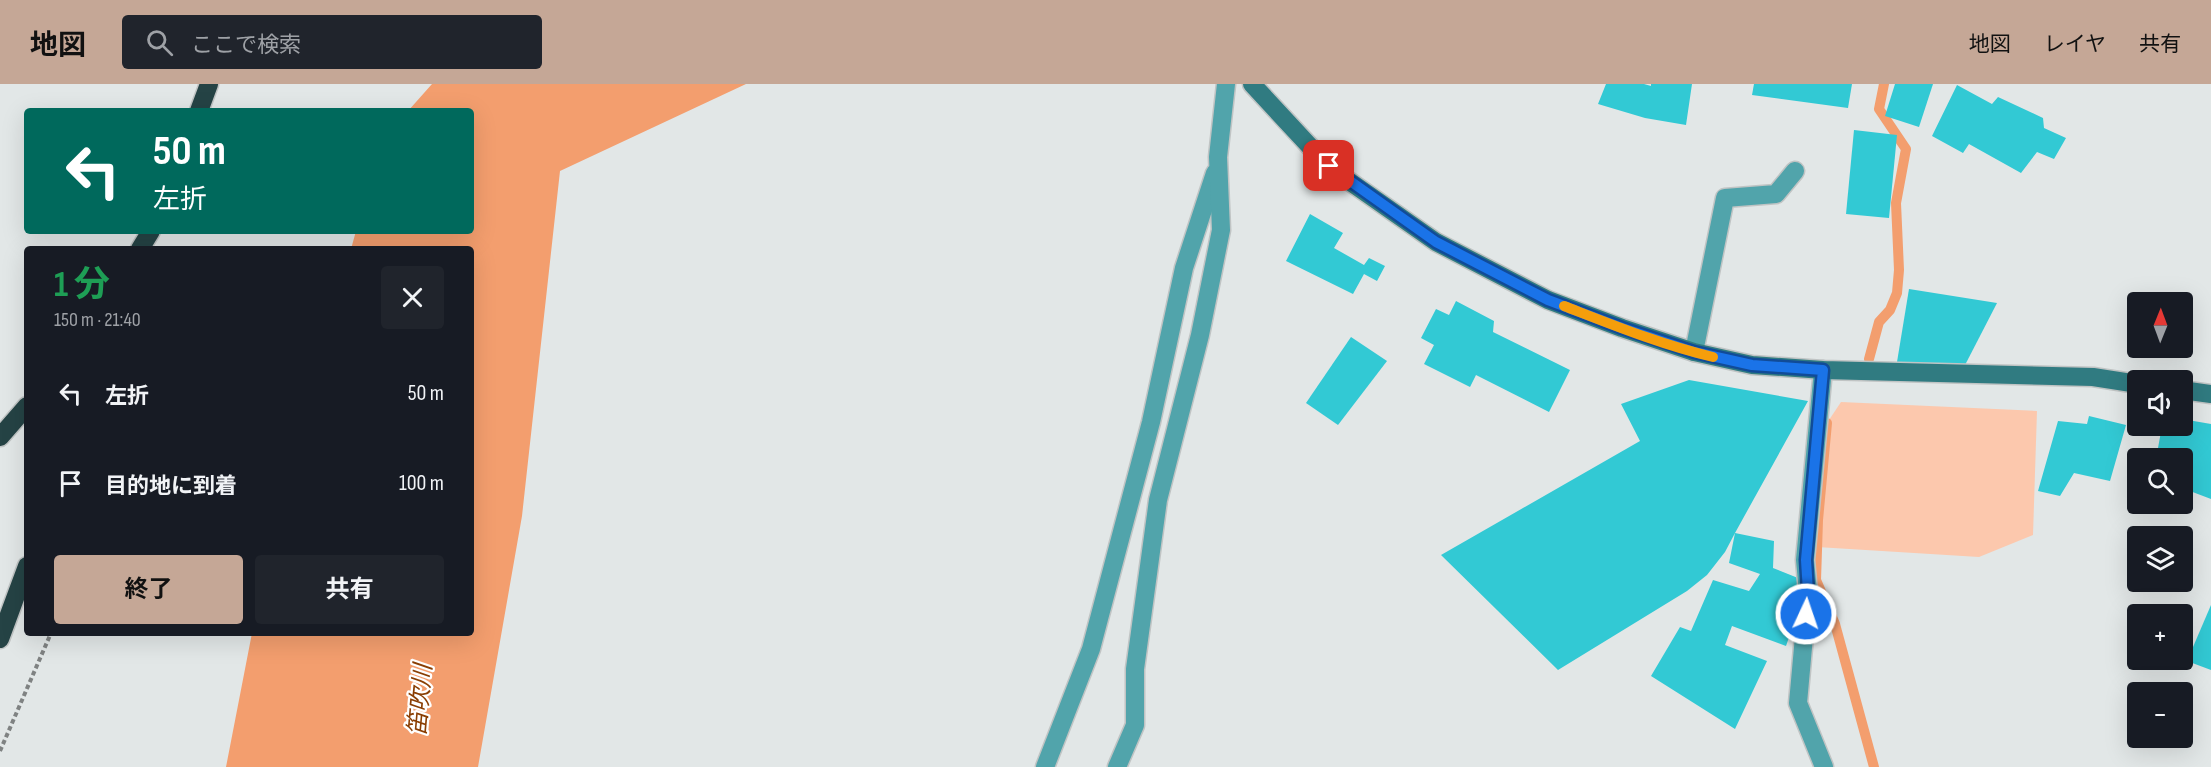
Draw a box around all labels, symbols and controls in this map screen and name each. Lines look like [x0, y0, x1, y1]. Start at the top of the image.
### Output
search box [122, 15, 542, 69]
icon: search [143, 26, 176, 59]
text: 地図 [30, 29, 86, 62]
text: ここで検索 [191, 32, 301, 59]
text: 地図 [1969, 32, 2011, 57]
text: レイヤ [2044, 32, 2106, 57]
text: 共有 [2139, 32, 2181, 57]
text: 50 m [153, 126, 226, 177]
icon: left [54, 132, 132, 210]
pin [1303, 140, 1354, 191]
icon: arrive [1312, 149, 1345, 182]
text: 左折 [153, 184, 207, 216]
text: 1 分 [54, 264, 110, 307]
button: close [381, 266, 444, 329]
north arrow [2127, 292, 2193, 358]
map controls [2127, 292, 2193, 748]
text: 150 m · 21:40 [54, 308, 141, 332]
button: sound [2127, 370, 2193, 436]
icon: left [54, 377, 87, 410]
text: 50 m [408, 380, 444, 407]
text: 左折 [105, 383, 149, 410]
button: search [2127, 448, 2193, 514]
icon: arrive [54, 467, 87, 500]
text: 100 m [399, 470, 444, 497]
text: 目的地に到着 [105, 473, 237, 500]
button: layers [2127, 526, 2193, 592]
button: 終了 [54, 555, 243, 624]
button: 共有 [255, 555, 444, 624]
position arrow [1774, 582, 1838, 646]
button: + [2127, 604, 2193, 670]
water label: 笛吹川 [403, 660, 438, 737]
button: − [2127, 682, 2193, 748]

